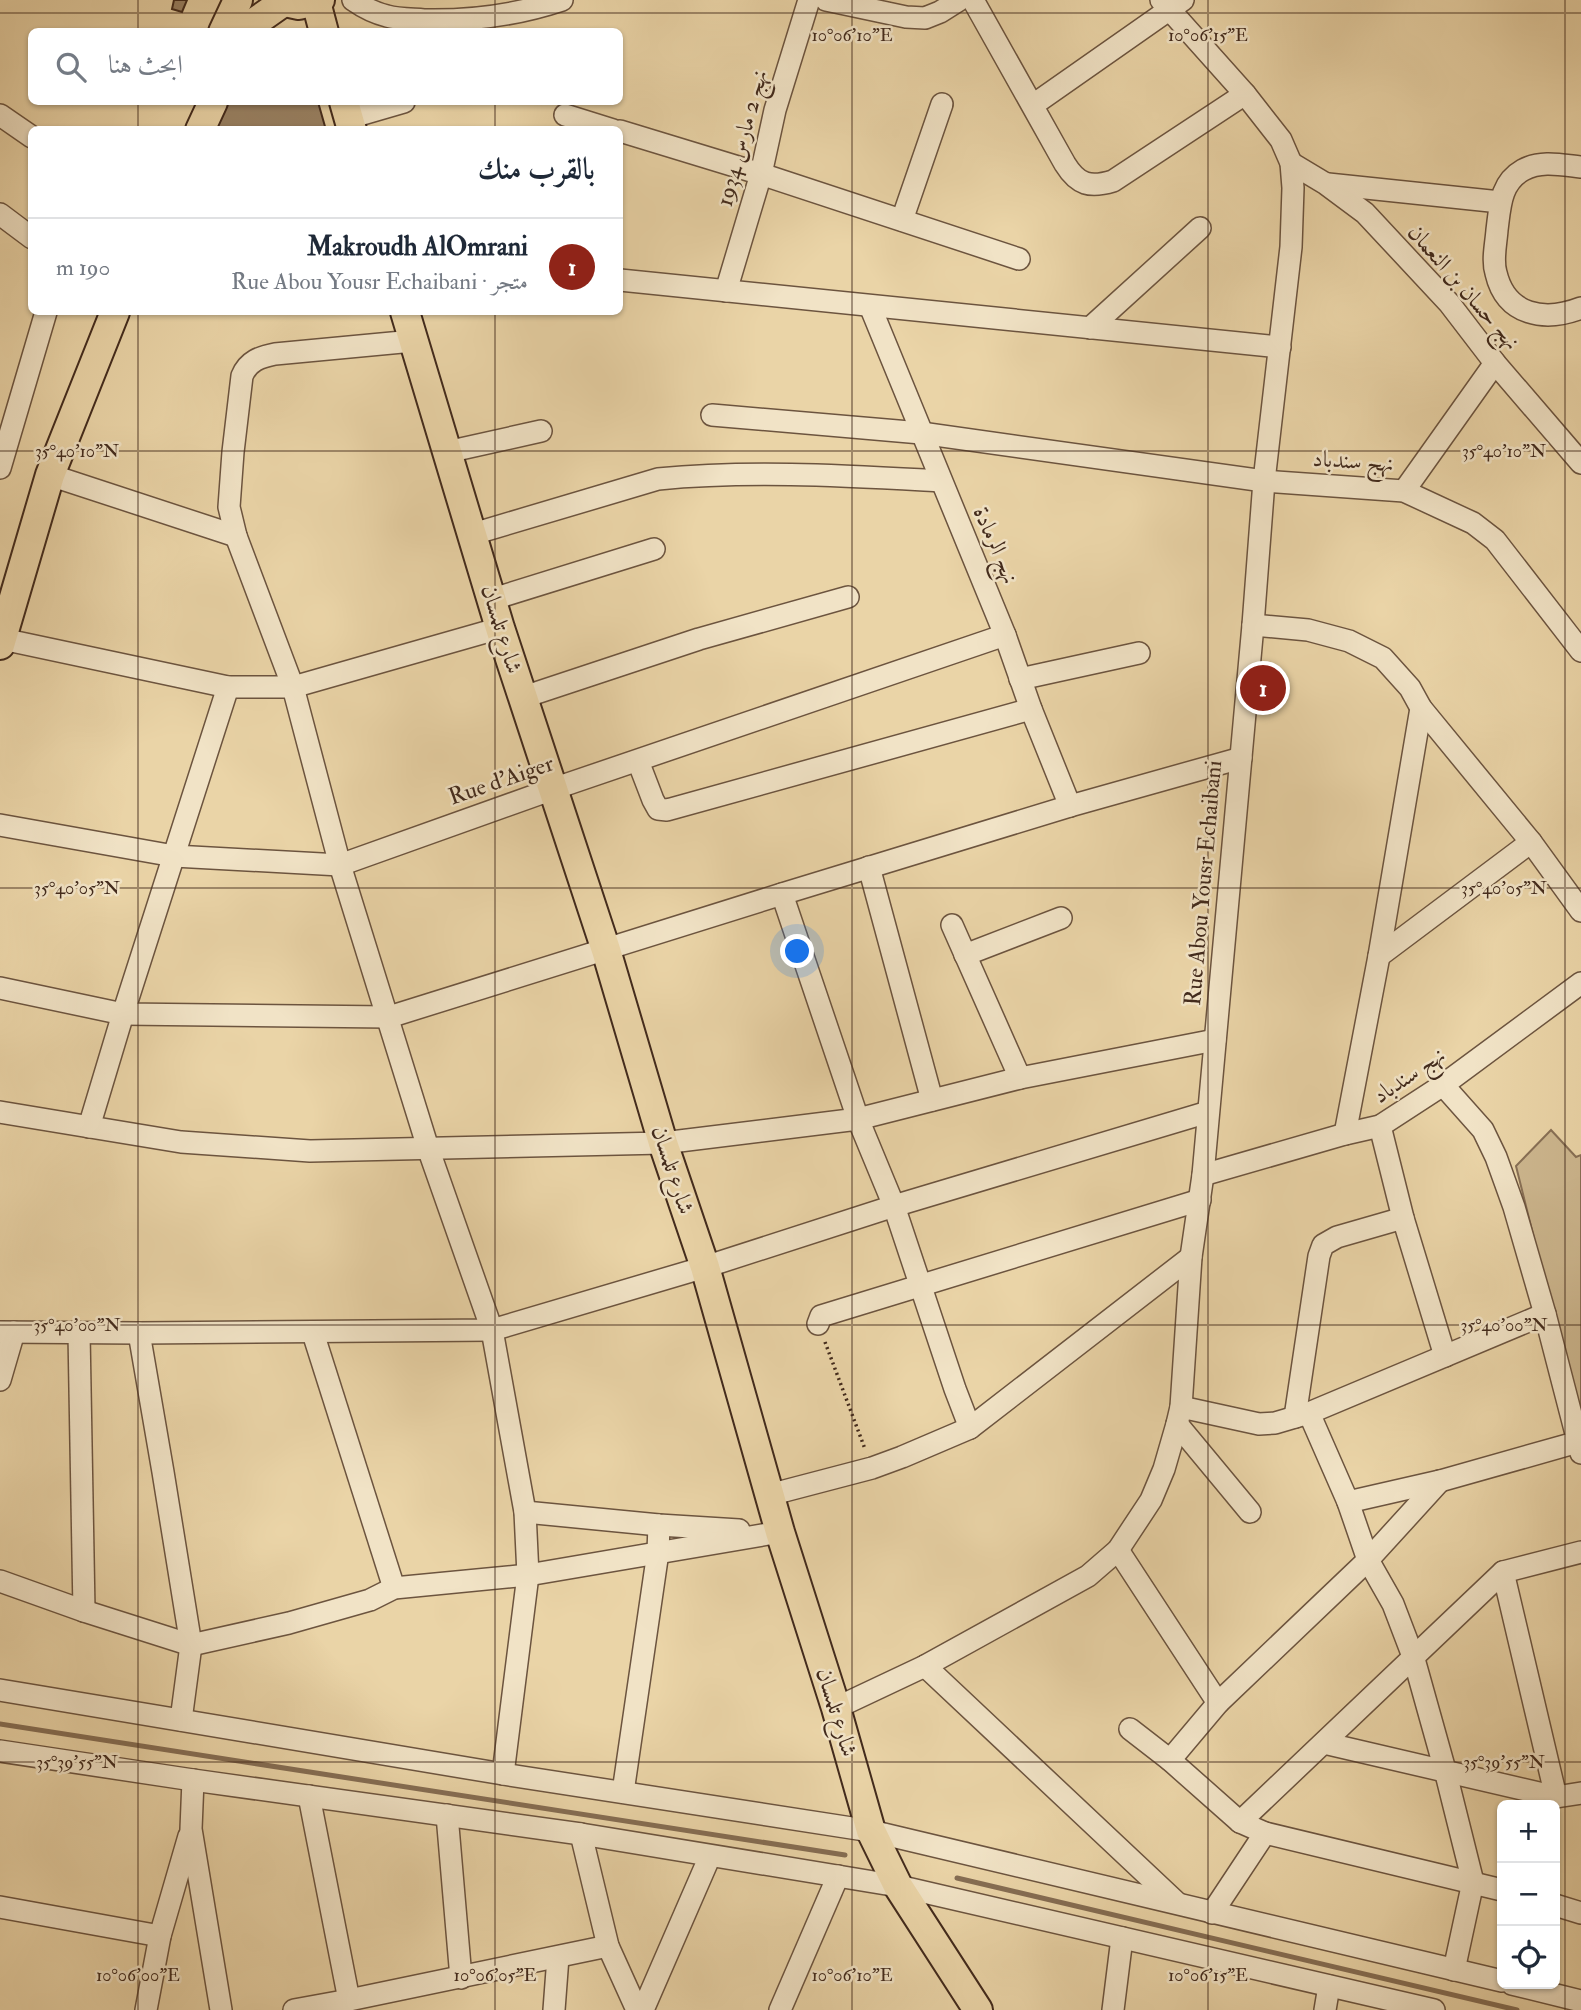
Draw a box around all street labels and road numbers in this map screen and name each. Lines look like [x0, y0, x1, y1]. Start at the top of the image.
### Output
street label: نهج 2 مارس 1934 [710, 66, 780, 211]
street label: نهج حسان بن النعمان [1397, 218, 1527, 360]
street label: نهج سندباد [1311, 444, 1395, 484]
street label: نهج الرمادة [961, 502, 1025, 591]
street label: شارع تلمسان [470, 581, 529, 678]
street label: Rue d'Aiger [445, 748, 558, 811]
street label: Rue Abou Yousr Echaibani [1178, 759, 1228, 1007]
street label: نهج سندباد [1367, 1040, 1454, 1115]
street label: شارع تلمسان [640, 1122, 701, 1219]
street label: شارع تلمسان [805, 1664, 864, 1761]

